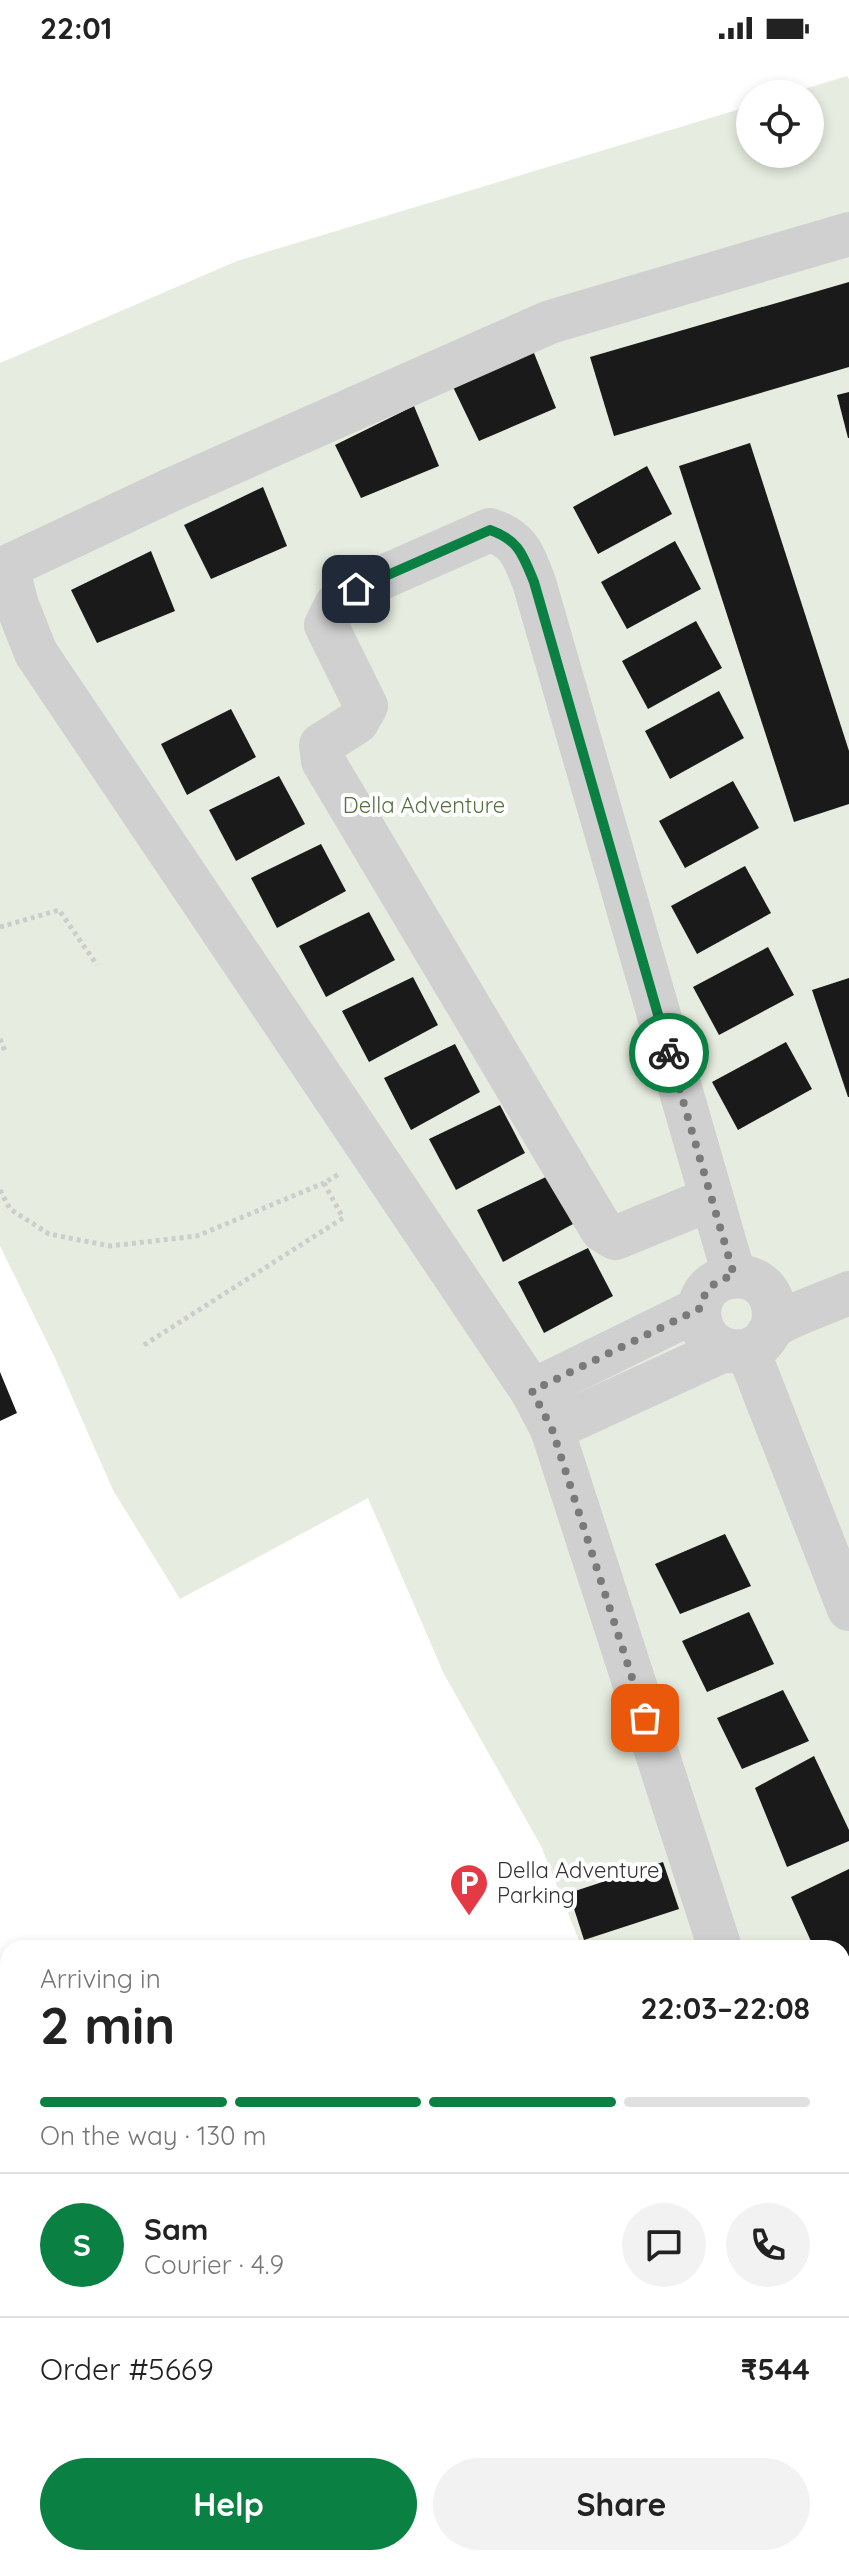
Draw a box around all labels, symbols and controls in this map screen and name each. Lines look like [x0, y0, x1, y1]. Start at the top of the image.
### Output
text: 22:01 [40, 9, 112, 47]
map controls [736, 80, 824, 168]
button: locate [736, 80, 824, 168]
pin [322, 555, 390, 623]
icon: home [334, 567, 378, 611]
park label: Della Adventure [343, 791, 505, 819]
courier [629, 1013, 709, 1093]
icon: bike [647, 1031, 691, 1075]
pin [611, 1684, 679, 1752]
icon: bag [623, 1696, 667, 1740]
place label: Della Adventure Parking [497, 1856, 660, 1909]
parking icon: Della Adventure Parking [448, 1862, 490, 1917]
text: Arriving in [40, 1962, 161, 1995]
text: 22:03–22:08 [640, 1989, 810, 2027]
text: 2 min [40, 1992, 175, 2057]
text: On the way · 130 m [40, 2119, 266, 2152]
button: chat [622, 2203, 706, 2287]
button: phone [726, 2203, 810, 2287]
text: Sam [144, 2210, 208, 2248]
text: S [73, 2226, 91, 2264]
text: Courier · 4.9 [144, 2248, 284, 2281]
text: Order #5669 [40, 2350, 214, 2388]
text: ₹544 [741, 2350, 810, 2388]
button: Help [40, 2458, 417, 2550]
button: Share [433, 2458, 810, 2550]

